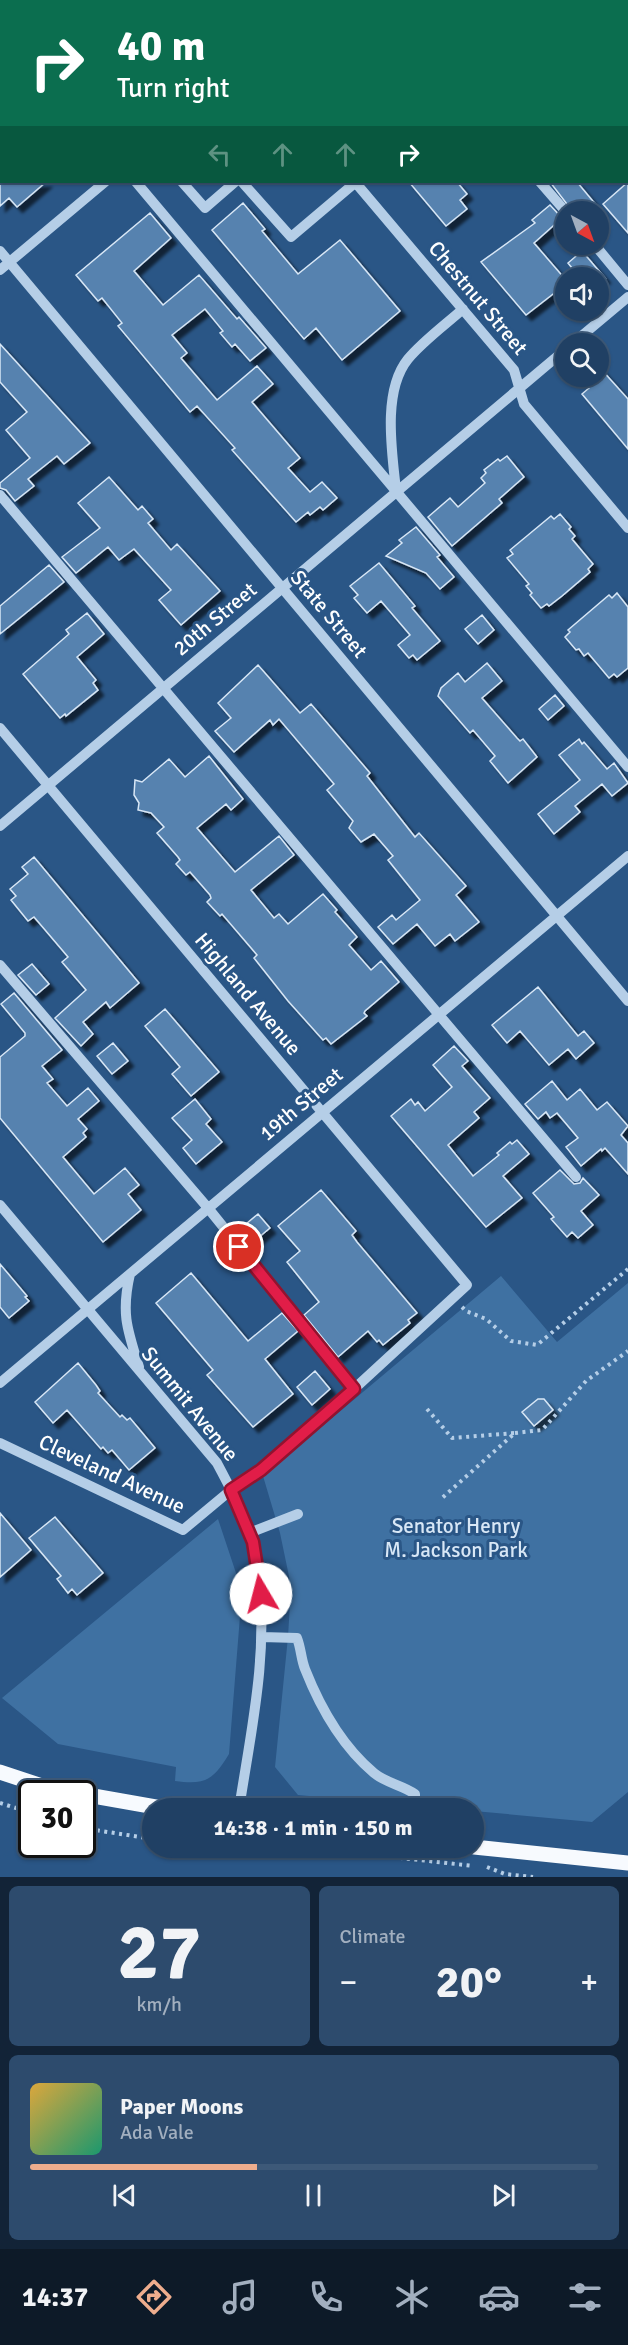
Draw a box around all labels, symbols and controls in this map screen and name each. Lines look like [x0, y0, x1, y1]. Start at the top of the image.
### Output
text: 40 m [117, 21, 206, 72]
icon: right [18, 24, 96, 102]
text: Turn right [117, 72, 230, 105]
icon: left [203, 138, 236, 171]
icon: ahead [266, 138, 299, 171]
icon: ahead [329, 138, 362, 171]
icon: right [392, 138, 425, 171]
north arrow [555, 201, 609, 255]
map controls [555, 201, 609, 387]
street label: Chestnut Street [423, 236, 533, 360]
button: sound [555, 267, 609, 321]
button: search [555, 333, 609, 387]
street label: State Street [285, 565, 373, 663]
street label: 20th Street [168, 577, 262, 661]
street label: Highland Avenue [189, 927, 307, 1061]
street label: 19th Street [254, 1062, 348, 1146]
pin [213, 1221, 264, 1272]
icon: arrive [222, 1230, 255, 1263]
street label: Summit Avenue [136, 1341, 244, 1467]
street label: Cleveland Avenue [35, 1429, 189, 1519]
park label: Senator Henry M. Jackson Park [384, 1513, 528, 1563]
position arrow [229, 1562, 293, 1626]
speed limit sign: 30 [18, 1780, 96, 1858]
text: 14:38 · 1 min · 150 m [213, 1814, 413, 1841]
text: 27 [117, 1905, 201, 2001]
text: Climate [340, 1924, 405, 1949]
text: 20° [435, 1955, 502, 2010]
text: − [340, 1962, 357, 2003]
text: + [580, 1962, 598, 2003]
text: km/h [137, 1992, 182, 2017]
text: Paper Moons [120, 2093, 243, 2120]
text: Ada Vale [120, 2120, 194, 2145]
icon: previous [108, 2179, 141, 2212]
icon: pause [297, 2179, 330, 2212]
icon: next [487, 2179, 520, 2212]
icon: directions [133, 2276, 175, 2318]
icon: music [219, 2276, 261, 2318]
icon: phone [305, 2276, 347, 2318]
icon: climate [391, 2276, 433, 2318]
icon: car [478, 2276, 520, 2318]
icon: filters [564, 2276, 606, 2318]
text: 14:37 [22, 2281, 88, 2314]

